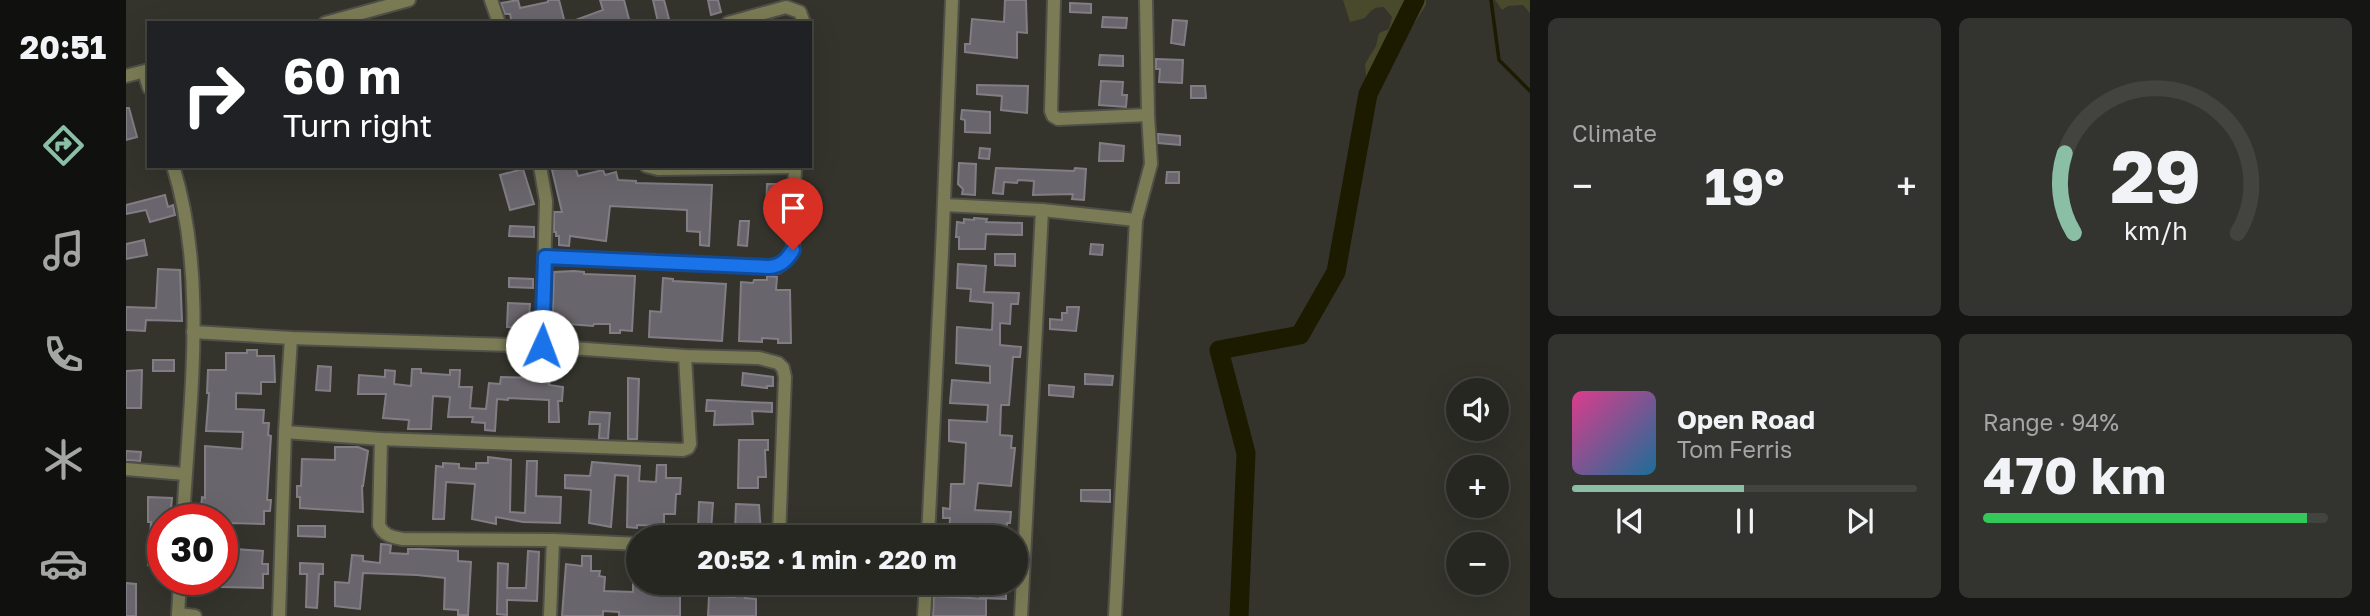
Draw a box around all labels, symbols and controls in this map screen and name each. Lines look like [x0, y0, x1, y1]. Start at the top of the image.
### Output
text: 20:51 [20, 28, 106, 66]
text: 60 m [283, 46, 401, 105]
icon: right [168, 49, 259, 140]
text: Turn right [283, 106, 432, 144]
text: Climate [1572, 119, 1657, 147]
icon: directions [39, 121, 88, 170]
text: 29 [2110, 132, 2201, 219]
text: 19° [1704, 154, 1785, 216]
text: − [1572, 163, 1593, 208]
text: + [1896, 163, 1917, 208]
pin [763, 178, 823, 250]
icon: arrive [774, 189, 812, 227]
text: km/h [2124, 215, 2187, 246]
icon: music [39, 226, 88, 275]
position arrow [505, 309, 579, 383]
icon: phone [39, 330, 88, 379]
map controls [1446, 378, 1509, 595]
button: sound [1446, 378, 1509, 441]
text: Open Road [1677, 404, 1815, 435]
text: Range · 94% [1983, 408, 2119, 436]
icon: climate [39, 435, 88, 484]
text: Tom Ferris [1677, 435, 1792, 463]
text: 470 km [1983, 443, 2166, 505]
button: + [1446, 455, 1509, 518]
icon: previous [1611, 502, 1649, 540]
icon: pause [1726, 502, 1764, 540]
icon: next [1841, 502, 1879, 540]
speed limit sign: 30 [147, 504, 238, 595]
button: − [1446, 532, 1509, 595]
icon: car [39, 539, 88, 588]
text: 20:52 · 1 min · 220 m [698, 544, 956, 575]

